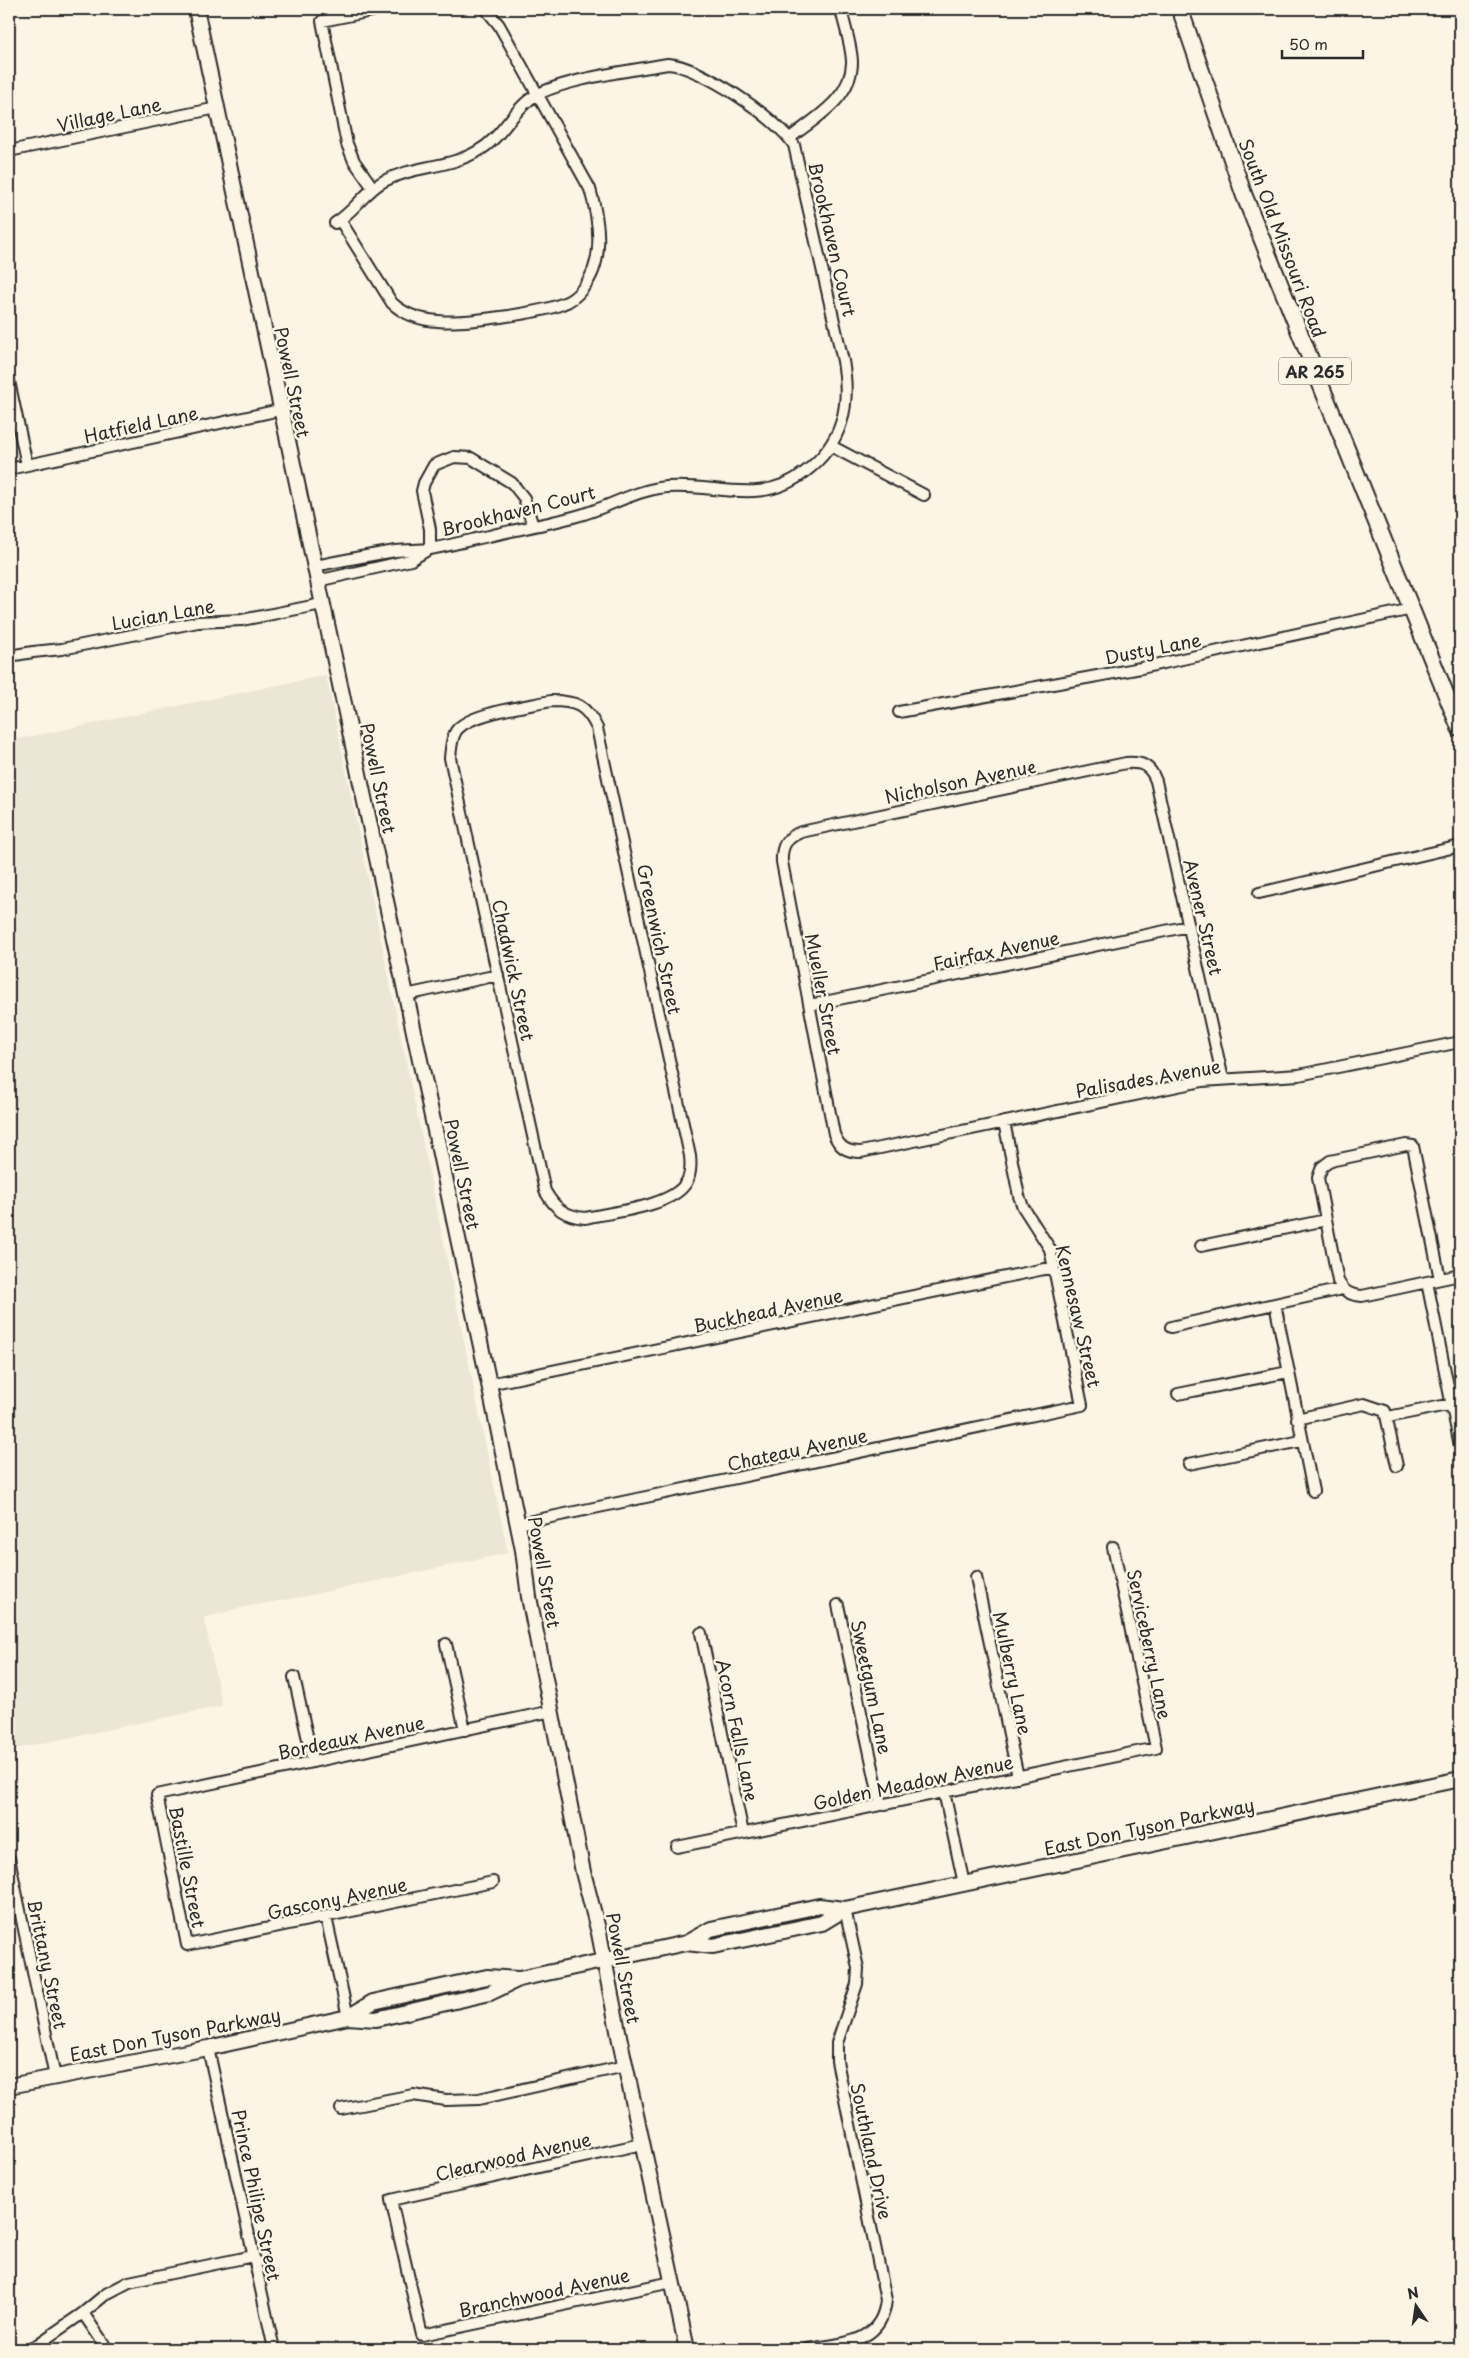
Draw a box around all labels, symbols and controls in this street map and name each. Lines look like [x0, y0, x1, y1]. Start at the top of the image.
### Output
scale bar [1282, 28, 1363, 60]
text: 50 m [1289, 32, 1328, 55]
street label: Village Lane [54, 90, 164, 138]
street label: South Old Missouri Road [1233, 135, 1333, 341]
street label: Brookhaven Court [802, 159, 864, 319]
street label: Powell Street [268, 324, 318, 440]
road number: AR 265 [1279, 358, 1351, 384]
street label: Hatfield Lane [81, 399, 201, 449]
street label: Brookhaven Court [438, 478, 598, 542]
street label: Lucian Lane [109, 592, 217, 636]
street label: Dusty Lane [1103, 625, 1203, 671]
street label: Powell Street [354, 720, 404, 836]
street label: Nicholson Avenue [882, 752, 1038, 810]
street label: Avener Street [1178, 856, 1230, 978]
street label: Greenwich Street [631, 861, 689, 1017]
street label: Chadwick Street [486, 897, 542, 1043]
street label: Fairfax Avenue [930, 923, 1062, 977]
street label: Mueller Street [799, 931, 849, 1057]
street label: Palisades Avenue [1073, 1052, 1223, 1104]
street label: Powell Street [438, 1116, 488, 1232]
street label: Kennesaw Street [1049, 1242, 1109, 1390]
street label: Buckhead Avenue [691, 1281, 845, 1339]
street label: Chateau Avenue [725, 1421, 870, 1477]
street label: Powell Street [522, 1514, 568, 1630]
street label: Serviceberry Lane [1121, 1567, 1179, 1721]
street label: Mulberry Lane [987, 1609, 1039, 1737]
street label: Sweetgum Lane [845, 1617, 899, 1757]
street label: Acorn Falls Lane [710, 1656, 766, 1804]
street label: Bordeaux Avenue [275, 1708, 427, 1766]
street label: Golden Meadow Avenue [810, 1748, 1016, 1816]
street label: East Don Tyson Parkway [1041, 1790, 1257, 1862]
street label: Bastille Street [163, 1804, 213, 1930]
street label: Gascony Avenue [265, 1870, 410, 1926]
street label: Brittany Street [21, 1897, 75, 2031]
street label: Powell Street [600, 1910, 648, 2026]
street label: East Don Tyson Parkway [67, 2000, 283, 2068]
street label: Southland Drive [844, 2080, 900, 2222]
street label: Prince Philipe Street [226, 2107, 288, 2283]
street label: Clearwood Avenue [432, 2125, 594, 2187]
street label: Branchwood Avenue [456, 2261, 632, 2323]
north arrow [1392, 2280, 1442, 2330]
text: N [1405, 2281, 1421, 2304]

